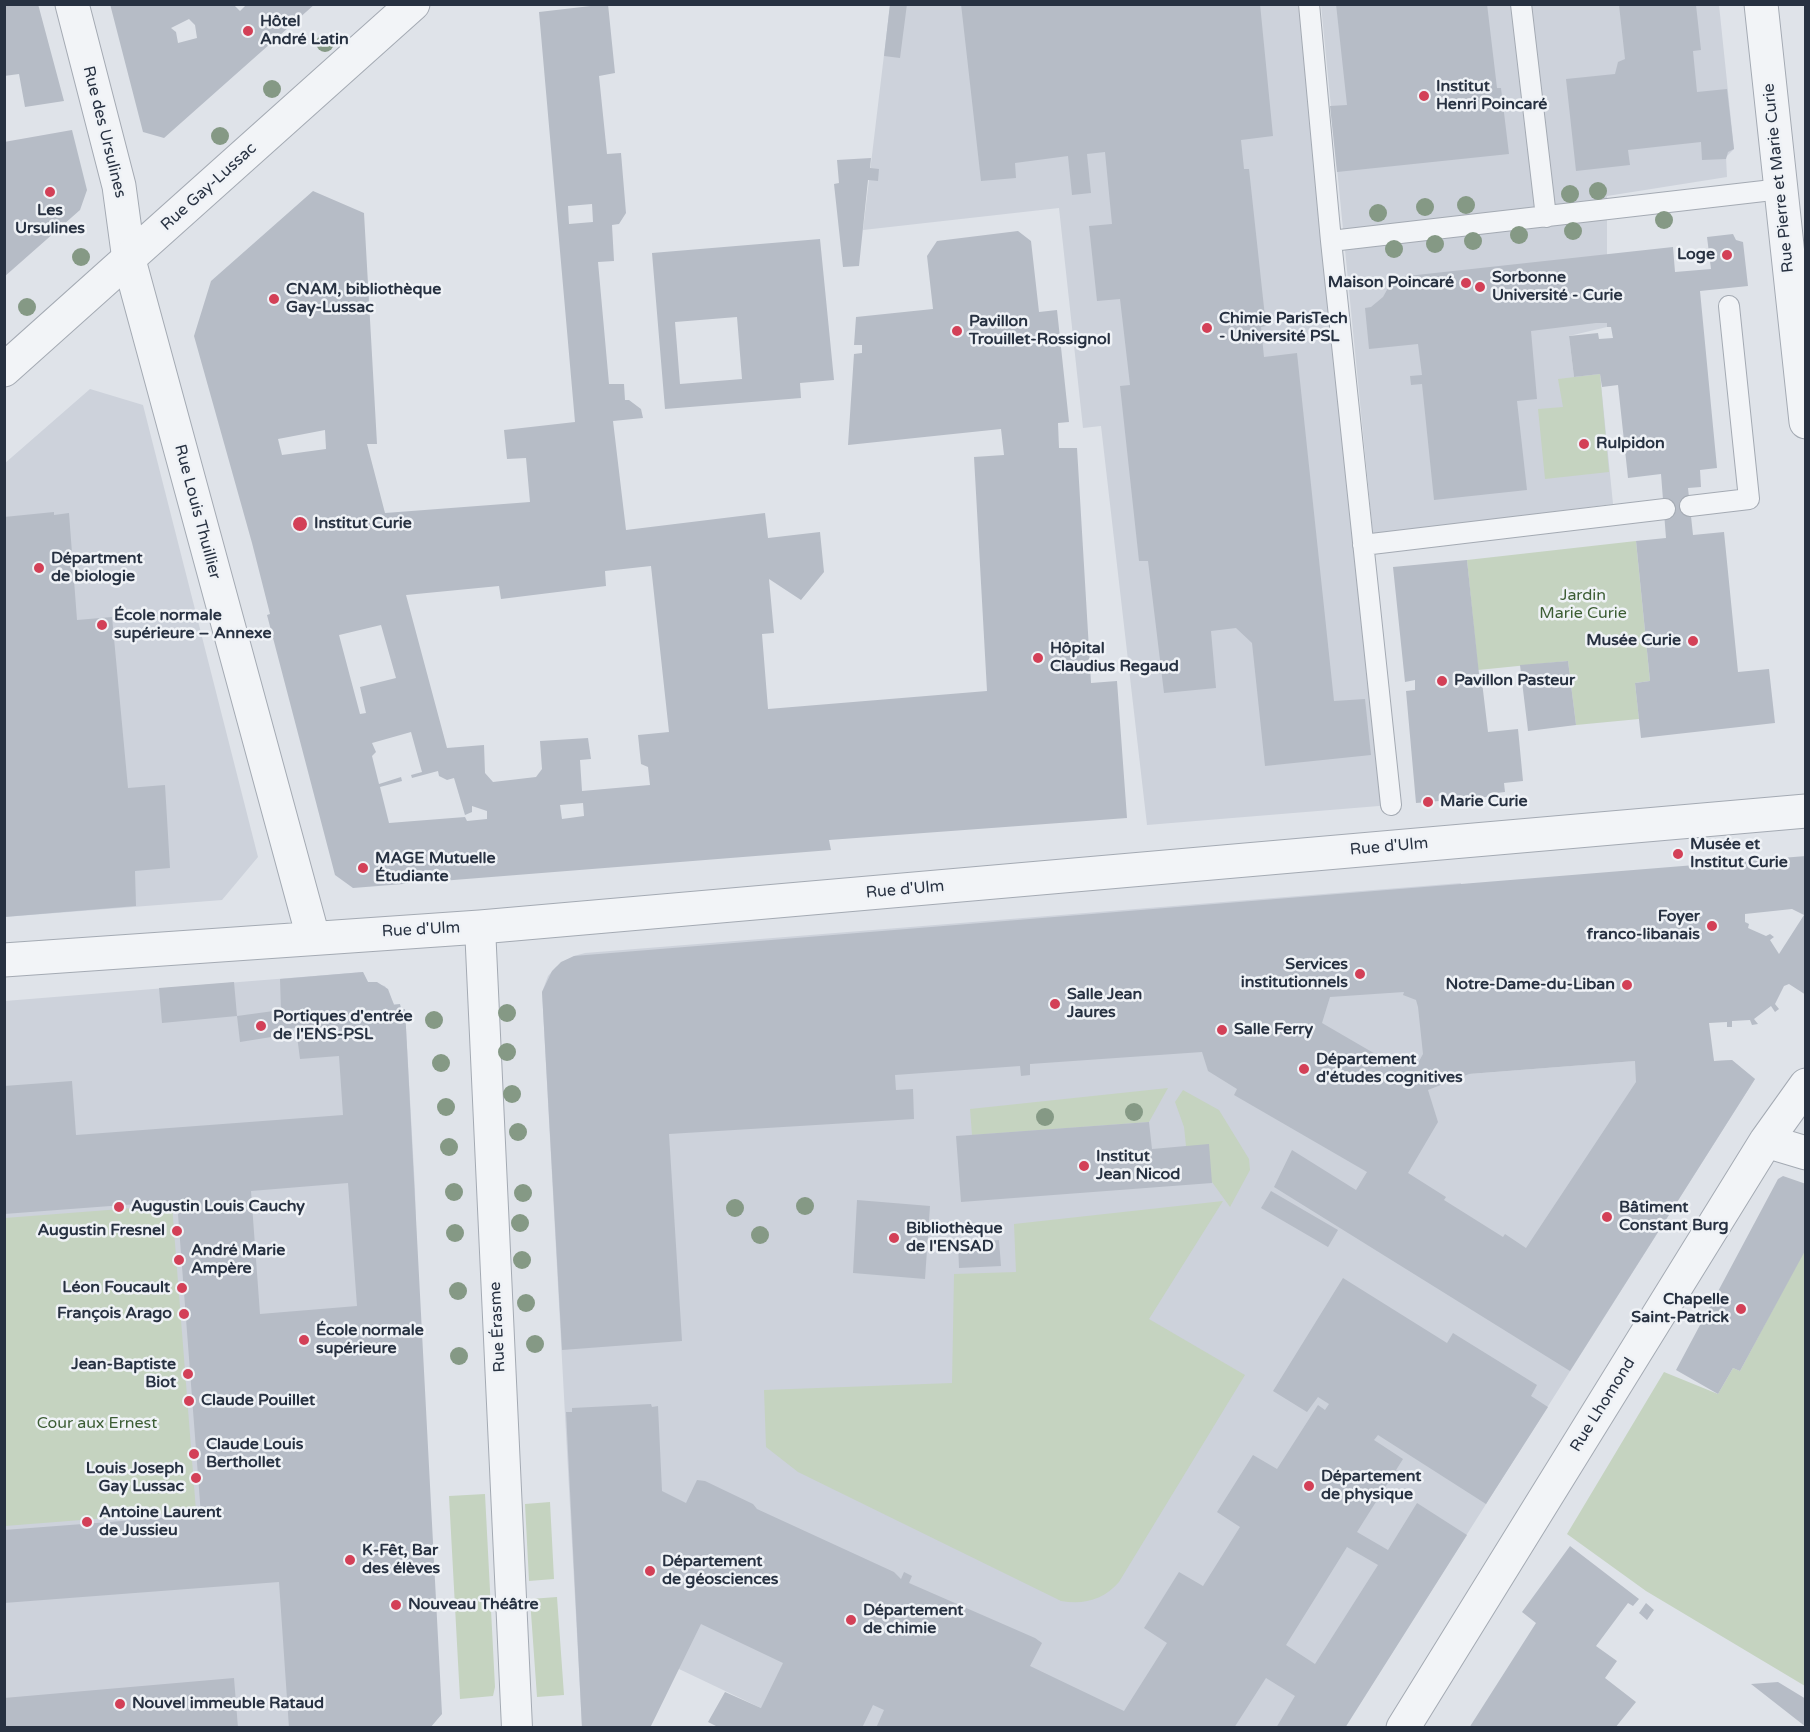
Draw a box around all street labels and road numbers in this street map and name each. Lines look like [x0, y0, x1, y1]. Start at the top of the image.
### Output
street label: Rue des Ursulines [78, 64, 130, 200]
street label: Rue Pierre et Marie Curie [1760, 82, 1798, 274]
street label: Rue Gay-Lussac [157, 139, 261, 235]
street label: Rue Louis Thuillier [170, 442, 224, 582]
street label: Rue d'Ulm [1349, 834, 1429, 860]
street label: Rue d'Ulm [865, 877, 945, 903]
street label: Rue d'Ulm [381, 918, 461, 942]
street label: Rue Érasme [486, 1281, 510, 1373]
street label: Rue Lhomond [1566, 1354, 1640, 1456]

